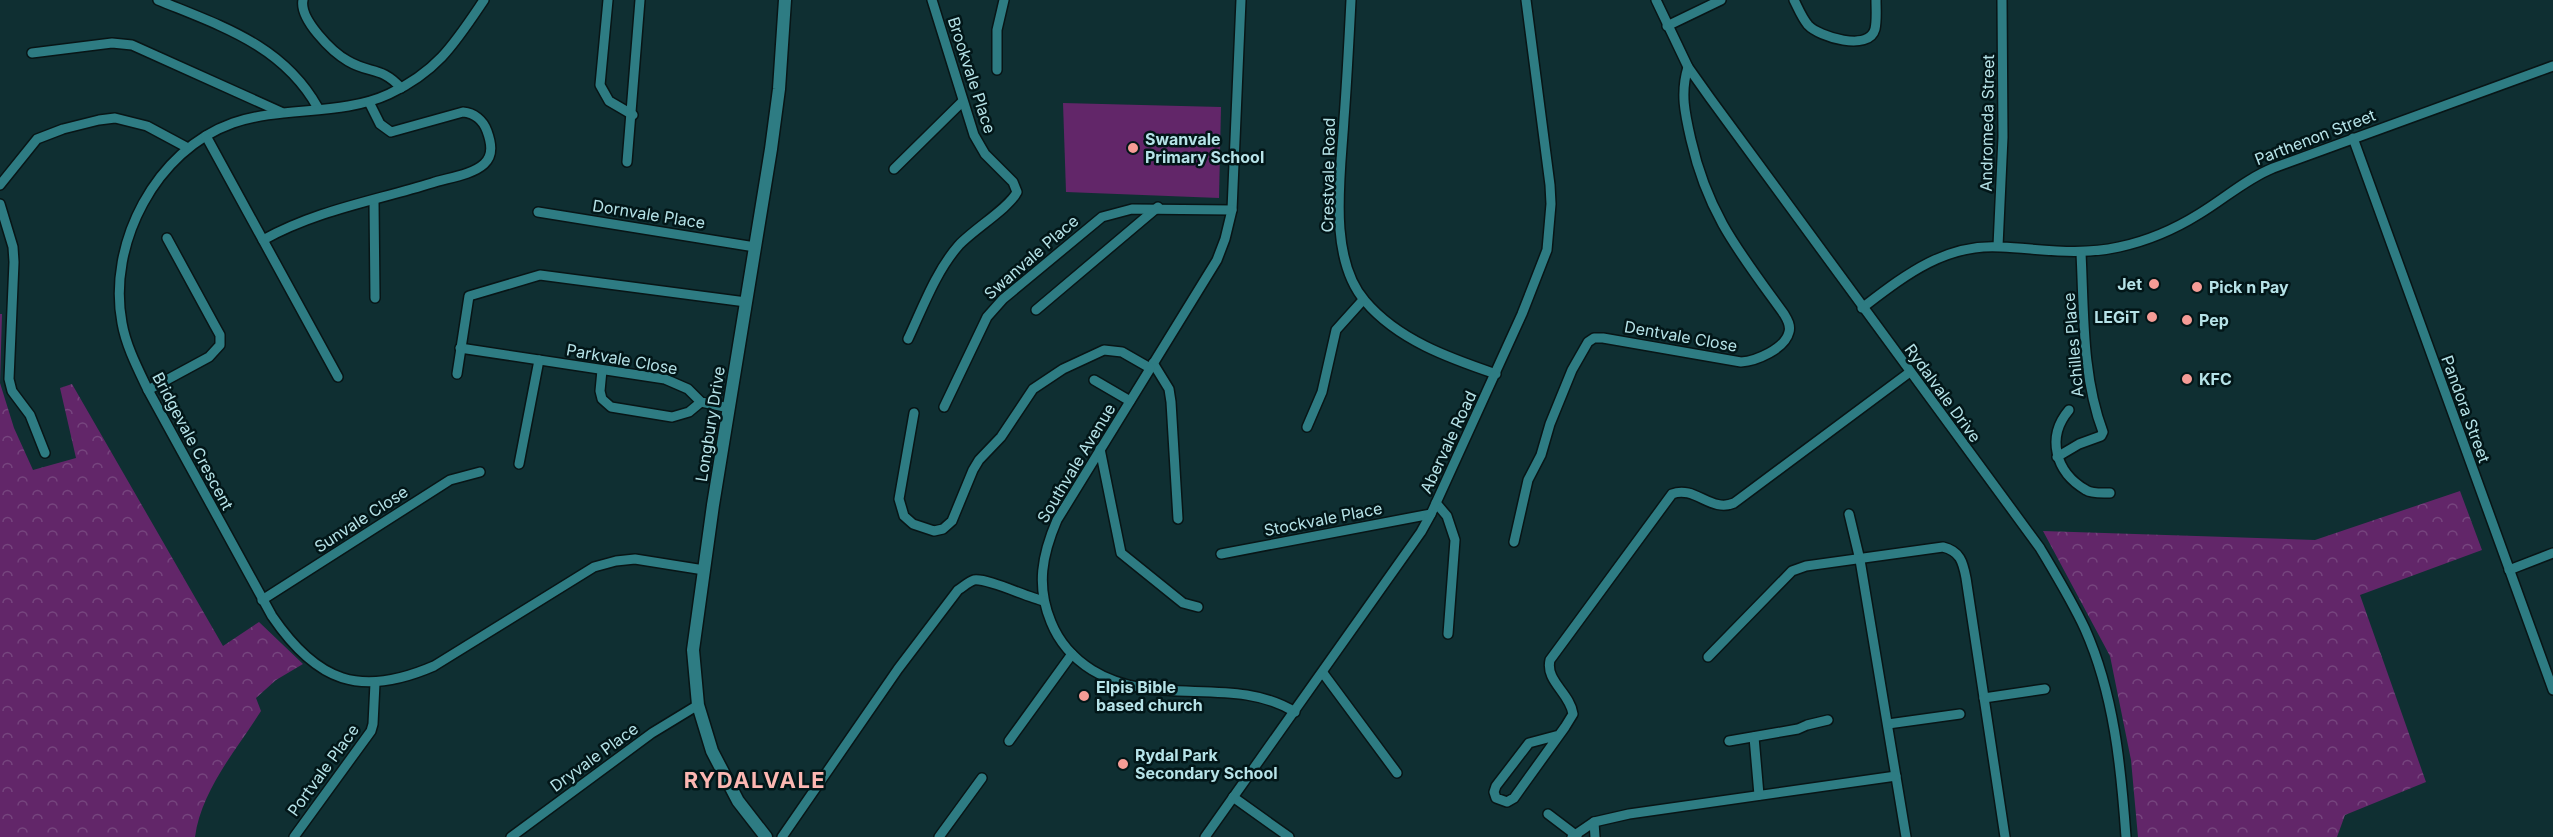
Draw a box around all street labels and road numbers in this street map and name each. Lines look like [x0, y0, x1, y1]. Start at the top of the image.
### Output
street label: Brookvale Place [944, 14, 1000, 136]
street label: Andromeda Street [1976, 54, 1998, 192]
street label: Parthenon Street [2252, 105, 2378, 169]
street label: Crestvale Road [1317, 117, 1339, 233]
street label: Dornvale Place [591, 195, 707, 233]
street label: Swanvale Place [980, 211, 1082, 303]
street label: Achilles Place [2058, 292, 2088, 398]
street label: Dentvale Close [1623, 316, 1739, 356]
street label: Parkvale Close [565, 339, 679, 379]
street label: Rydalvale Drive [1901, 340, 1985, 446]
street label: Pandora Street [2437, 353, 2495, 465]
street label: Longbury Drive [691, 365, 729, 483]
street label: Bridgevale Crescent [148, 369, 238, 513]
street label: Abervale Road [1416, 388, 1480, 496]
street label: Southvale Avenue [1033, 400, 1119, 526]
street label: Sunvale Close [310, 481, 412, 557]
street label: Stockvale Place [1262, 498, 1384, 540]
street label: Dryvale Place [546, 718, 642, 796]
street label: Portvale Place [283, 720, 363, 820]

